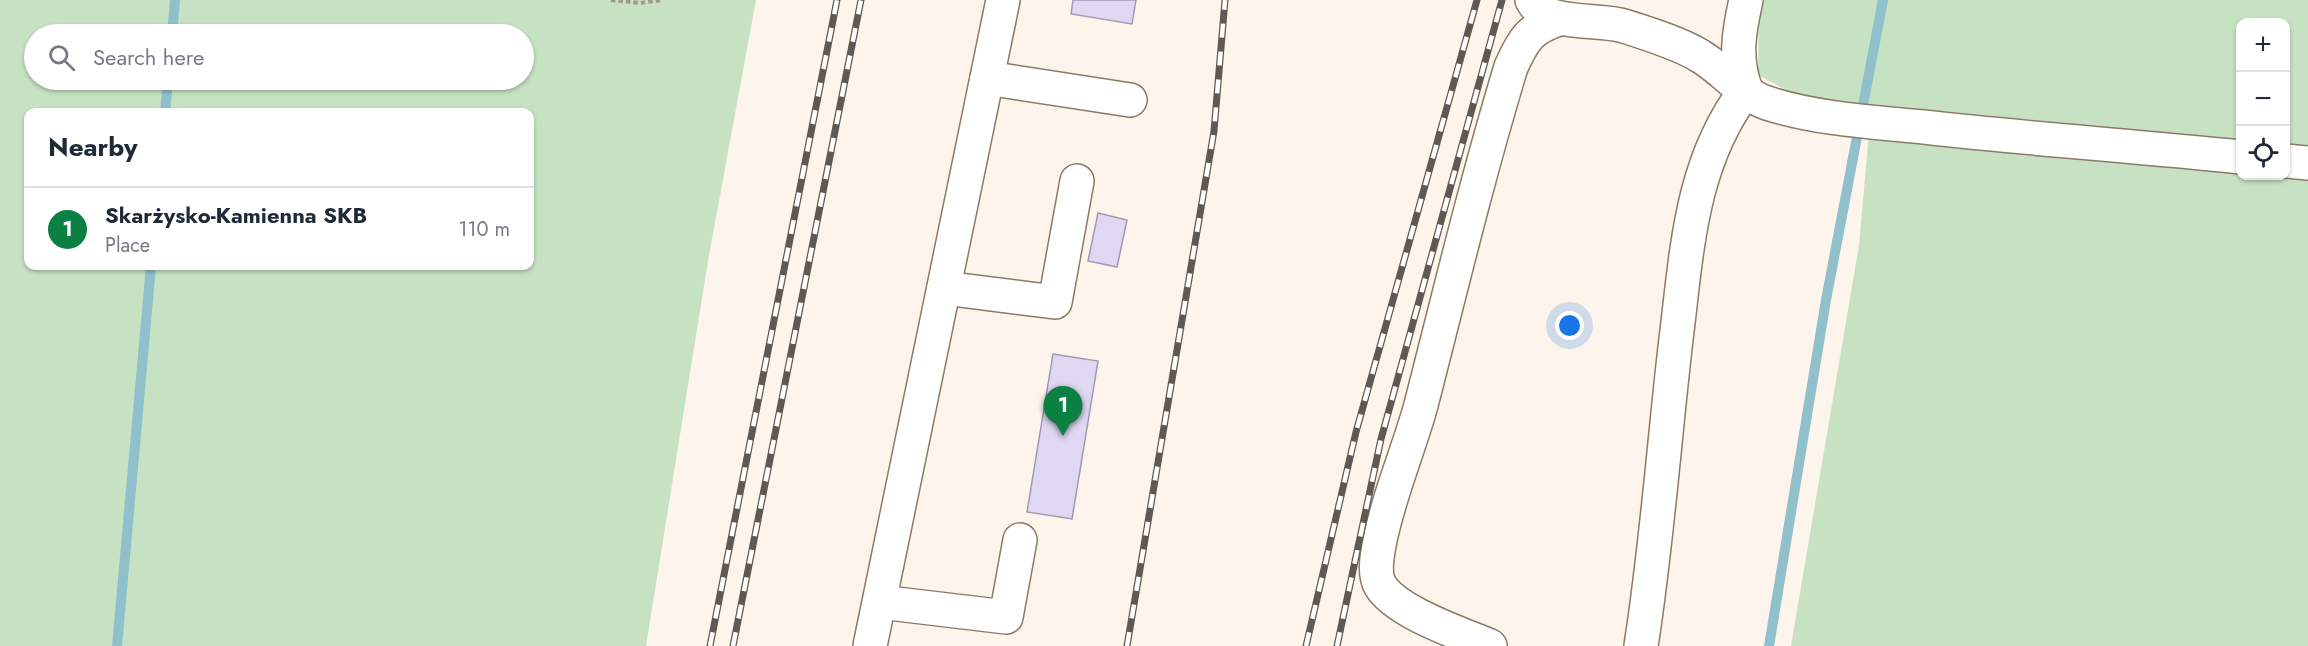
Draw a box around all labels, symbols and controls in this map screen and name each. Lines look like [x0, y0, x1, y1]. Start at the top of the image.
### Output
map controls [2236, 18, 2290, 180]
button: + [2236, 18, 2290, 72]
search box [24, 24, 534, 90]
icon: search [45, 41, 78, 74]
text: Search here [93, 41, 204, 73]
button: − [2236, 72, 2290, 126]
button: locate [2236, 126, 2290, 180]
text: Nearby [48, 128, 137, 166]
text: Skarżysko-Kamienna SKB [105, 199, 367, 231]
text: 1 [62, 215, 73, 244]
text: 110 m [458, 215, 510, 244]
text: Place [105, 231, 150, 260]
your location [1555, 311, 1584, 340]
pin: 1 [1044, 386, 1082, 436]

